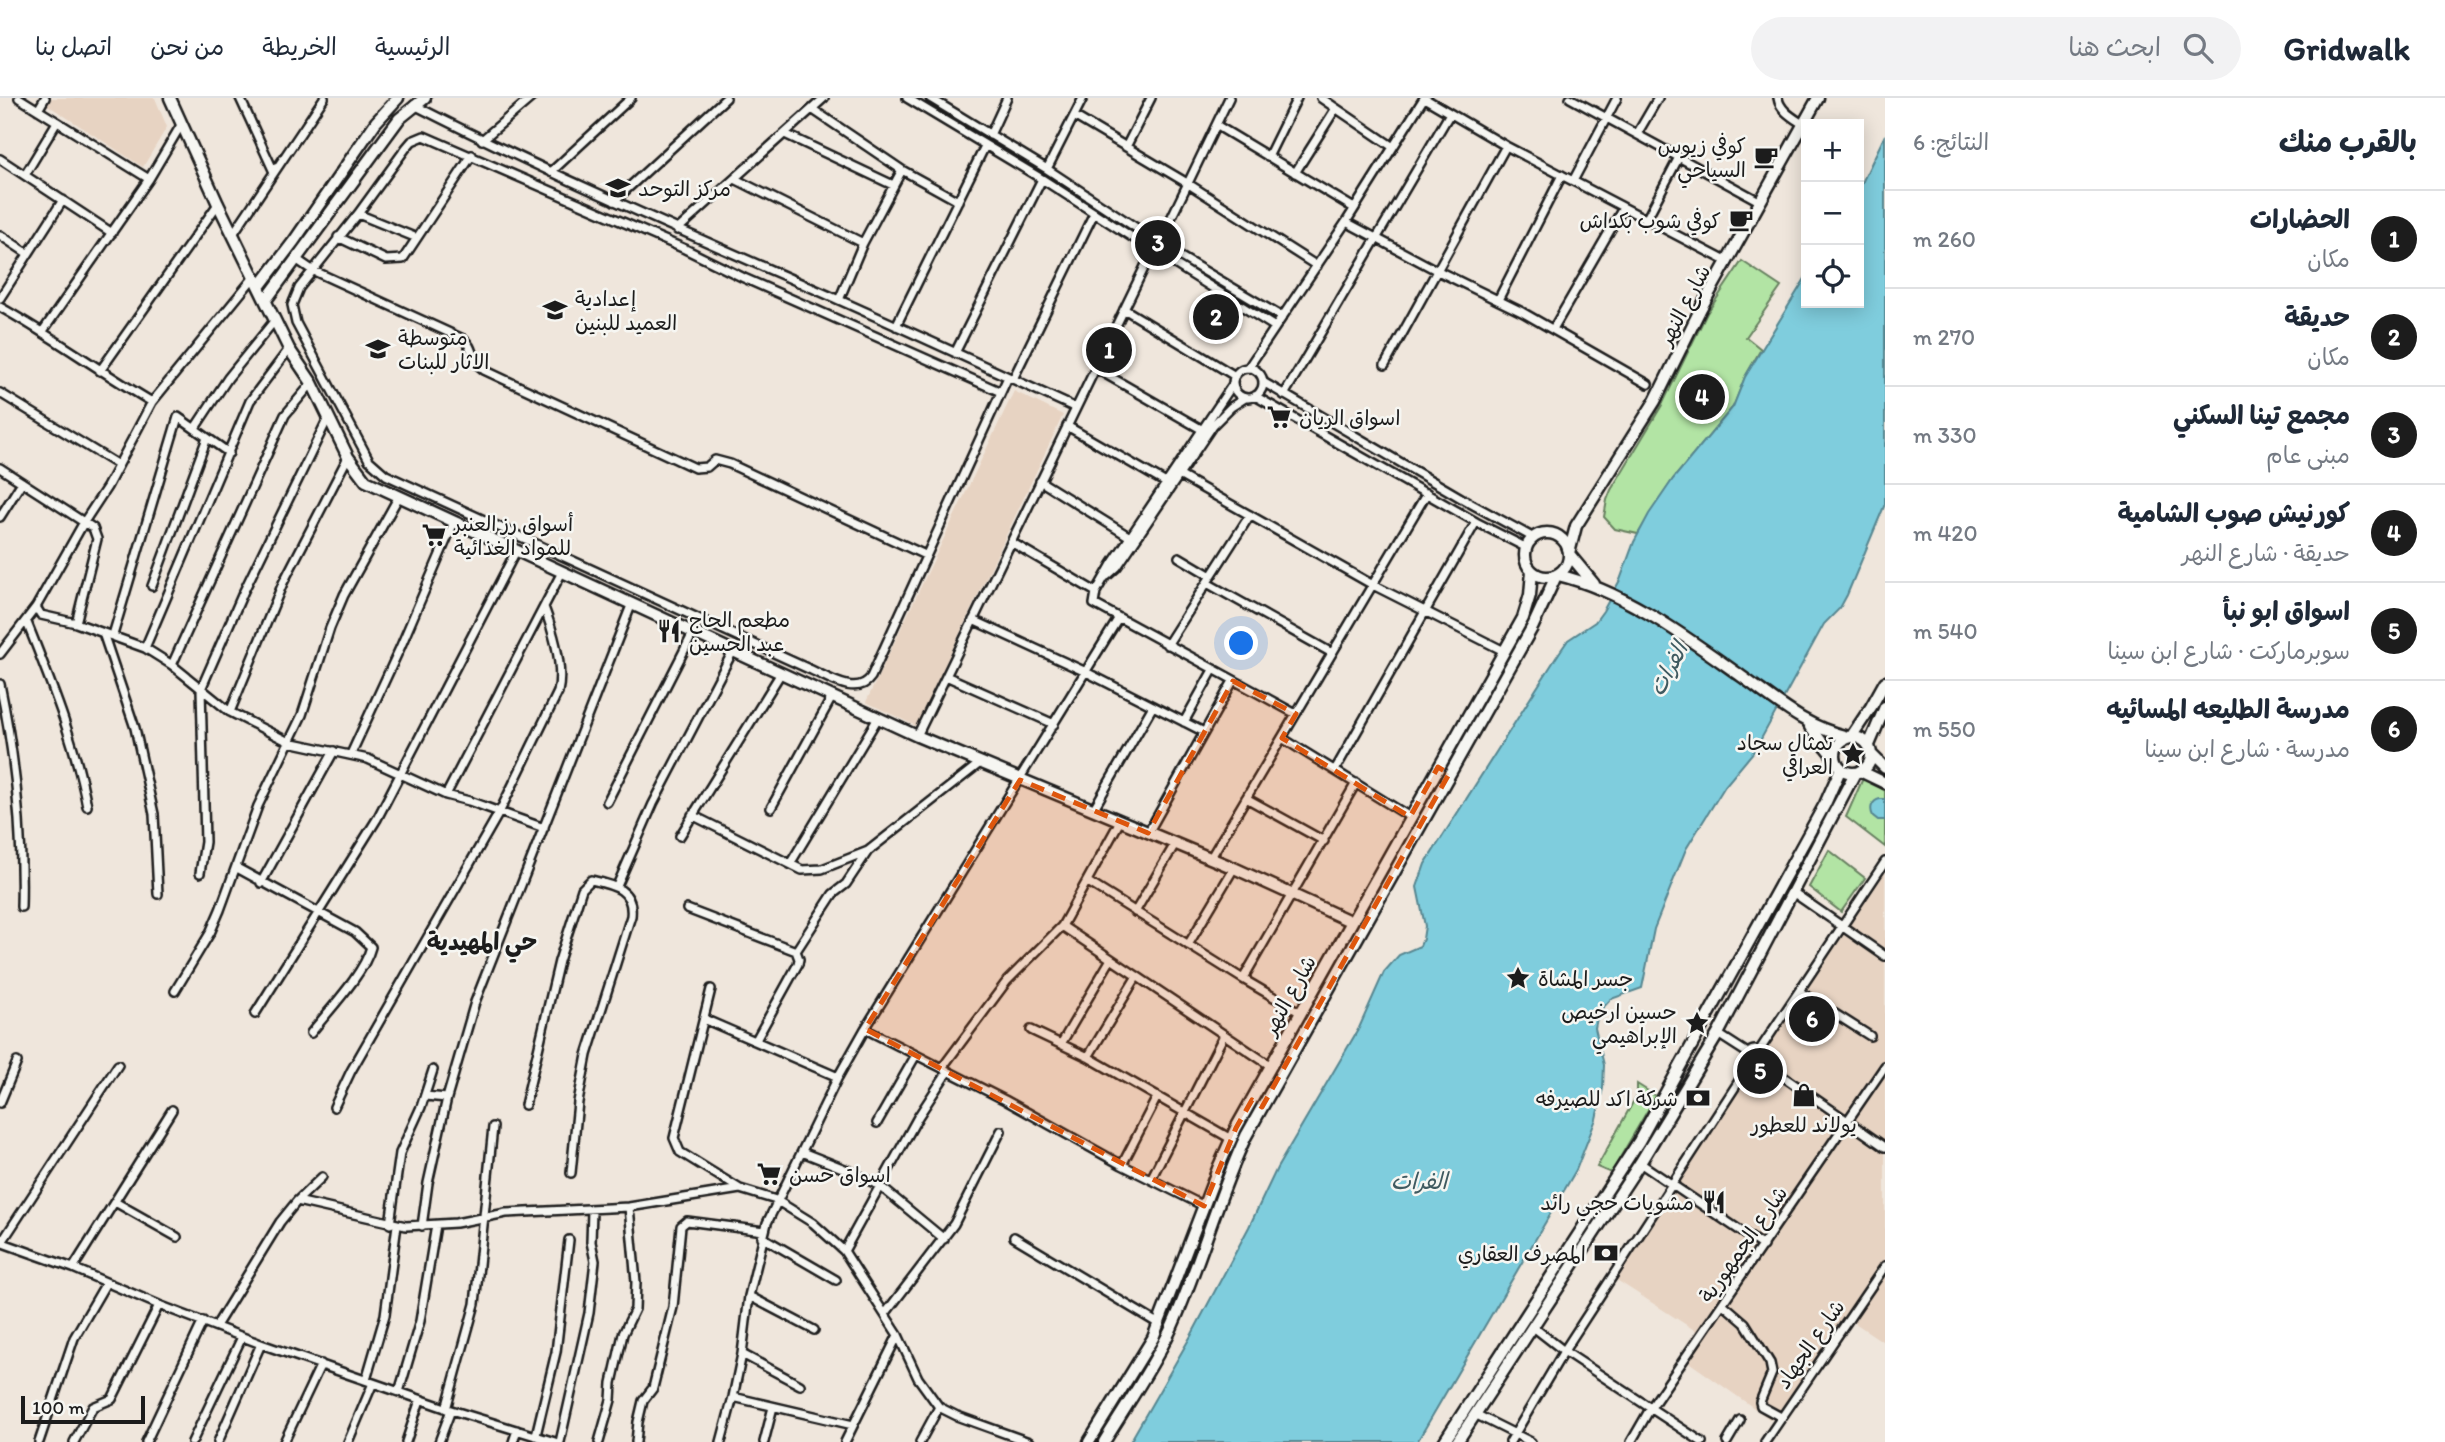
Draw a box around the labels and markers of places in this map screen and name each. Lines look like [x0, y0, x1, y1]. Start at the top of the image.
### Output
place label: كوفي زيوس السياحي [1658, 132, 1746, 189]
cafe icon: كوفي زيوس السياحي [1752, 143, 1780, 171]
school or university icon: مركز التوحد [604, 174, 632, 202]
place label: مركز التوحد [638, 176, 731, 202]
cafe icon: كوفي شوب بكداش [1727, 206, 1755, 234]
place label: كوفي شوب بكداش [1579, 207, 1721, 236]
pin: 3 [1135, 217, 1181, 269]
place label: إعدادية العميد للبنين [575, 286, 677, 336]
pin: 2 [1193, 291, 1239, 343]
school or university icon: إعدادية العميد للبنين [541, 296, 569, 324]
pin: 1 [1086, 324, 1132, 376]
place label: متوسطة الاثار للبنات [398, 325, 490, 375]
school or university icon: متوسطة الاثار للبنات [364, 335, 392, 363]
pin: 4 [1679, 371, 1725, 423]
supermarket icon: اسواق الريان [1265, 403, 1293, 431]
place label: اسواق الريان [1299, 405, 1400, 431]
place label: أسواق رز العنبر للمواد الغذائية [452, 511, 573, 561]
supermarket icon: أسواق رز العنبر للمواد الغذائية [420, 521, 448, 549]
place label: مطعم الحاج عبد الحسين [689, 607, 790, 657]
restaurant icon: مطعم الحاج عبد الحسين [655, 617, 683, 645]
place label: تمثال سجاد العراقي [1737, 730, 1834, 782]
place icon: تمثال سجاد العراقي [1839, 740, 1867, 768]
place icon: جسر المشاة [1504, 964, 1532, 992]
place label: جسر المشاة [1538, 966, 1633, 991]
pin: 6 [1789, 993, 1835, 1045]
place label: حسين ارخيص الإبراهيمي [1561, 999, 1677, 1055]
place icon: حسين ارخيص الإبراهيمي [1683, 1009, 1711, 1037]
pin: 5 [1737, 1045, 1783, 1097]
shop icon: يولاند للعطور [1790, 1081, 1818, 1109]
bank icon: شركة اكد للصيرفه [1684, 1084, 1712, 1112]
place label: شركة اكد للصيرفه [1536, 1086, 1678, 1111]
place label: يولاند للعطور [1749, 1112, 1857, 1138]
supermarket icon: اسواق حسن [755, 1160, 783, 1188]
place label: اسواق حسن [789, 1162, 891, 1188]
restaurant icon: مشويات حجي رائد [1700, 1188, 1728, 1216]
place label: مشويات حجي رائد [1540, 1190, 1694, 1222]
bank icon: المصرف العقاري [1592, 1239, 1620, 1267]
place label: المصرف العقاري [1458, 1241, 1586, 1269]

